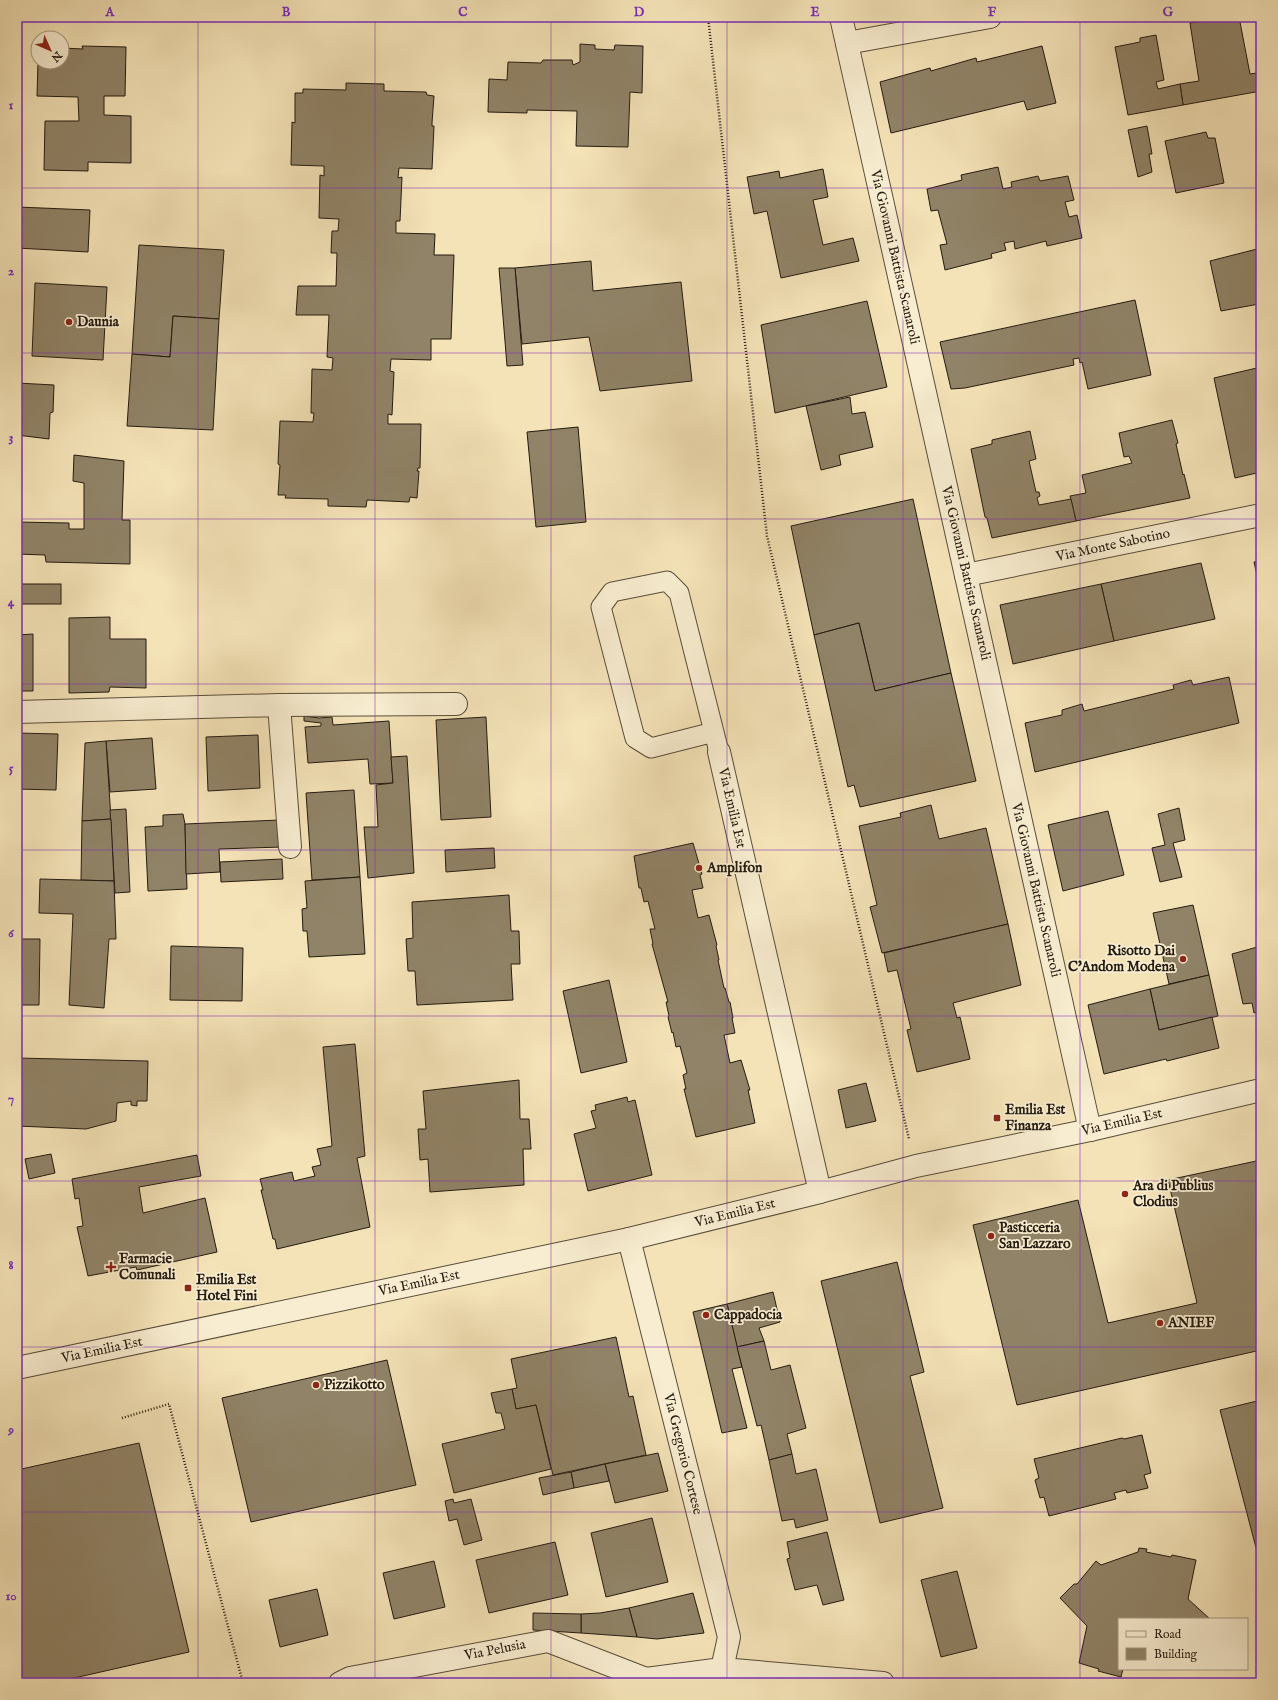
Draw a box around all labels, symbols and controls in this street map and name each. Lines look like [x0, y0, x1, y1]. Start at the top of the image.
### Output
text: A [105, 4, 116, 21]
text: B [282, 4, 291, 21]
text: C [458, 4, 468, 21]
text: D [634, 4, 645, 21]
text: E [810, 4, 820, 21]
text: F [988, 4, 997, 21]
text: G [1163, 4, 1174, 21]
north arrow [30, 30, 70, 70]
text: N [48, 47, 65, 65]
text: 1 [9, 97, 14, 114]
street label: Via Giovanni Battista Scanaroli [866, 167, 924, 346]
text: 2 [8, 263, 14, 280]
place label: Daunia [77, 313, 120, 331]
marker: Daunia [64, 317, 74, 327]
text: 3 [9, 429, 14, 446]
street label: Via Giovanni Battista Scanaroli [937, 483, 995, 662]
street label: Via Monte Sabotino [1053, 524, 1172, 566]
text: 4 [8, 594, 15, 611]
text: 5 [9, 760, 14, 777]
street label: Via Emilia Est [714, 765, 750, 850]
street label: Via Giovanni Battista Scanaroli [1007, 800, 1065, 979]
place label: Amplifon [706, 859, 763, 877]
marker: Amplifon [694, 863, 704, 873]
text: 6 [8, 925, 14, 942]
place label: Risotto Dai C'Andom Modena [1068, 942, 1176, 976]
marker: Risotto Dai C'Andom Modena [1178, 954, 1188, 964]
text: 7 [8, 1091, 14, 1108]
place label: Emilia Est Finanza [1005, 1101, 1066, 1135]
street label: Via Emilia Est [1079, 1104, 1164, 1140]
marker: Emilia Est Finanza [992, 1113, 1002, 1123]
place label: Ara di Publius Clodius [1132, 1177, 1214, 1211]
marker: Ara di Publius Clodius [1120, 1189, 1130, 1199]
street label: Via Emilia Est [692, 1194, 777, 1232]
place label: Pasticceria San Lazzaro [999, 1219, 1071, 1253]
marker: Pasticceria San Lazzaro [986, 1231, 996, 1241]
place label: Farmacie Comunali [119, 1250, 176, 1284]
text: 8 [8, 1257, 14, 1274]
marker: Farmacie Comunali [106, 1262, 116, 1272]
street label: Via Emilia Est [376, 1266, 461, 1301]
place label: Emilia Est Hotel Fini [196, 1271, 258, 1305]
marker: Emilia Est Hotel Fini [183, 1283, 193, 1293]
place label: Cappadocia [714, 1306, 783, 1324]
marker: Cappadocia [701, 1310, 711, 1320]
place label: ANIEF [1167, 1314, 1214, 1332]
marker: ANIEF [1155, 1318, 1165, 1328]
street label: Via Emilia Est [59, 1333, 144, 1368]
place label: Pizzikotto [324, 1376, 385, 1394]
marker: Pizzikotto [311, 1380, 321, 1390]
street label: Via Gregorio Cortese [659, 1390, 707, 1517]
text: 9 [7, 1422, 14, 1439]
text: 10 [5, 1588, 17, 1605]
legend [1118, 1618, 1248, 1670]
text: Road [1154, 1627, 1182, 1642]
street label: Via Pelusia [462, 1635, 528, 1665]
text: Building [1154, 1647, 1198, 1662]

